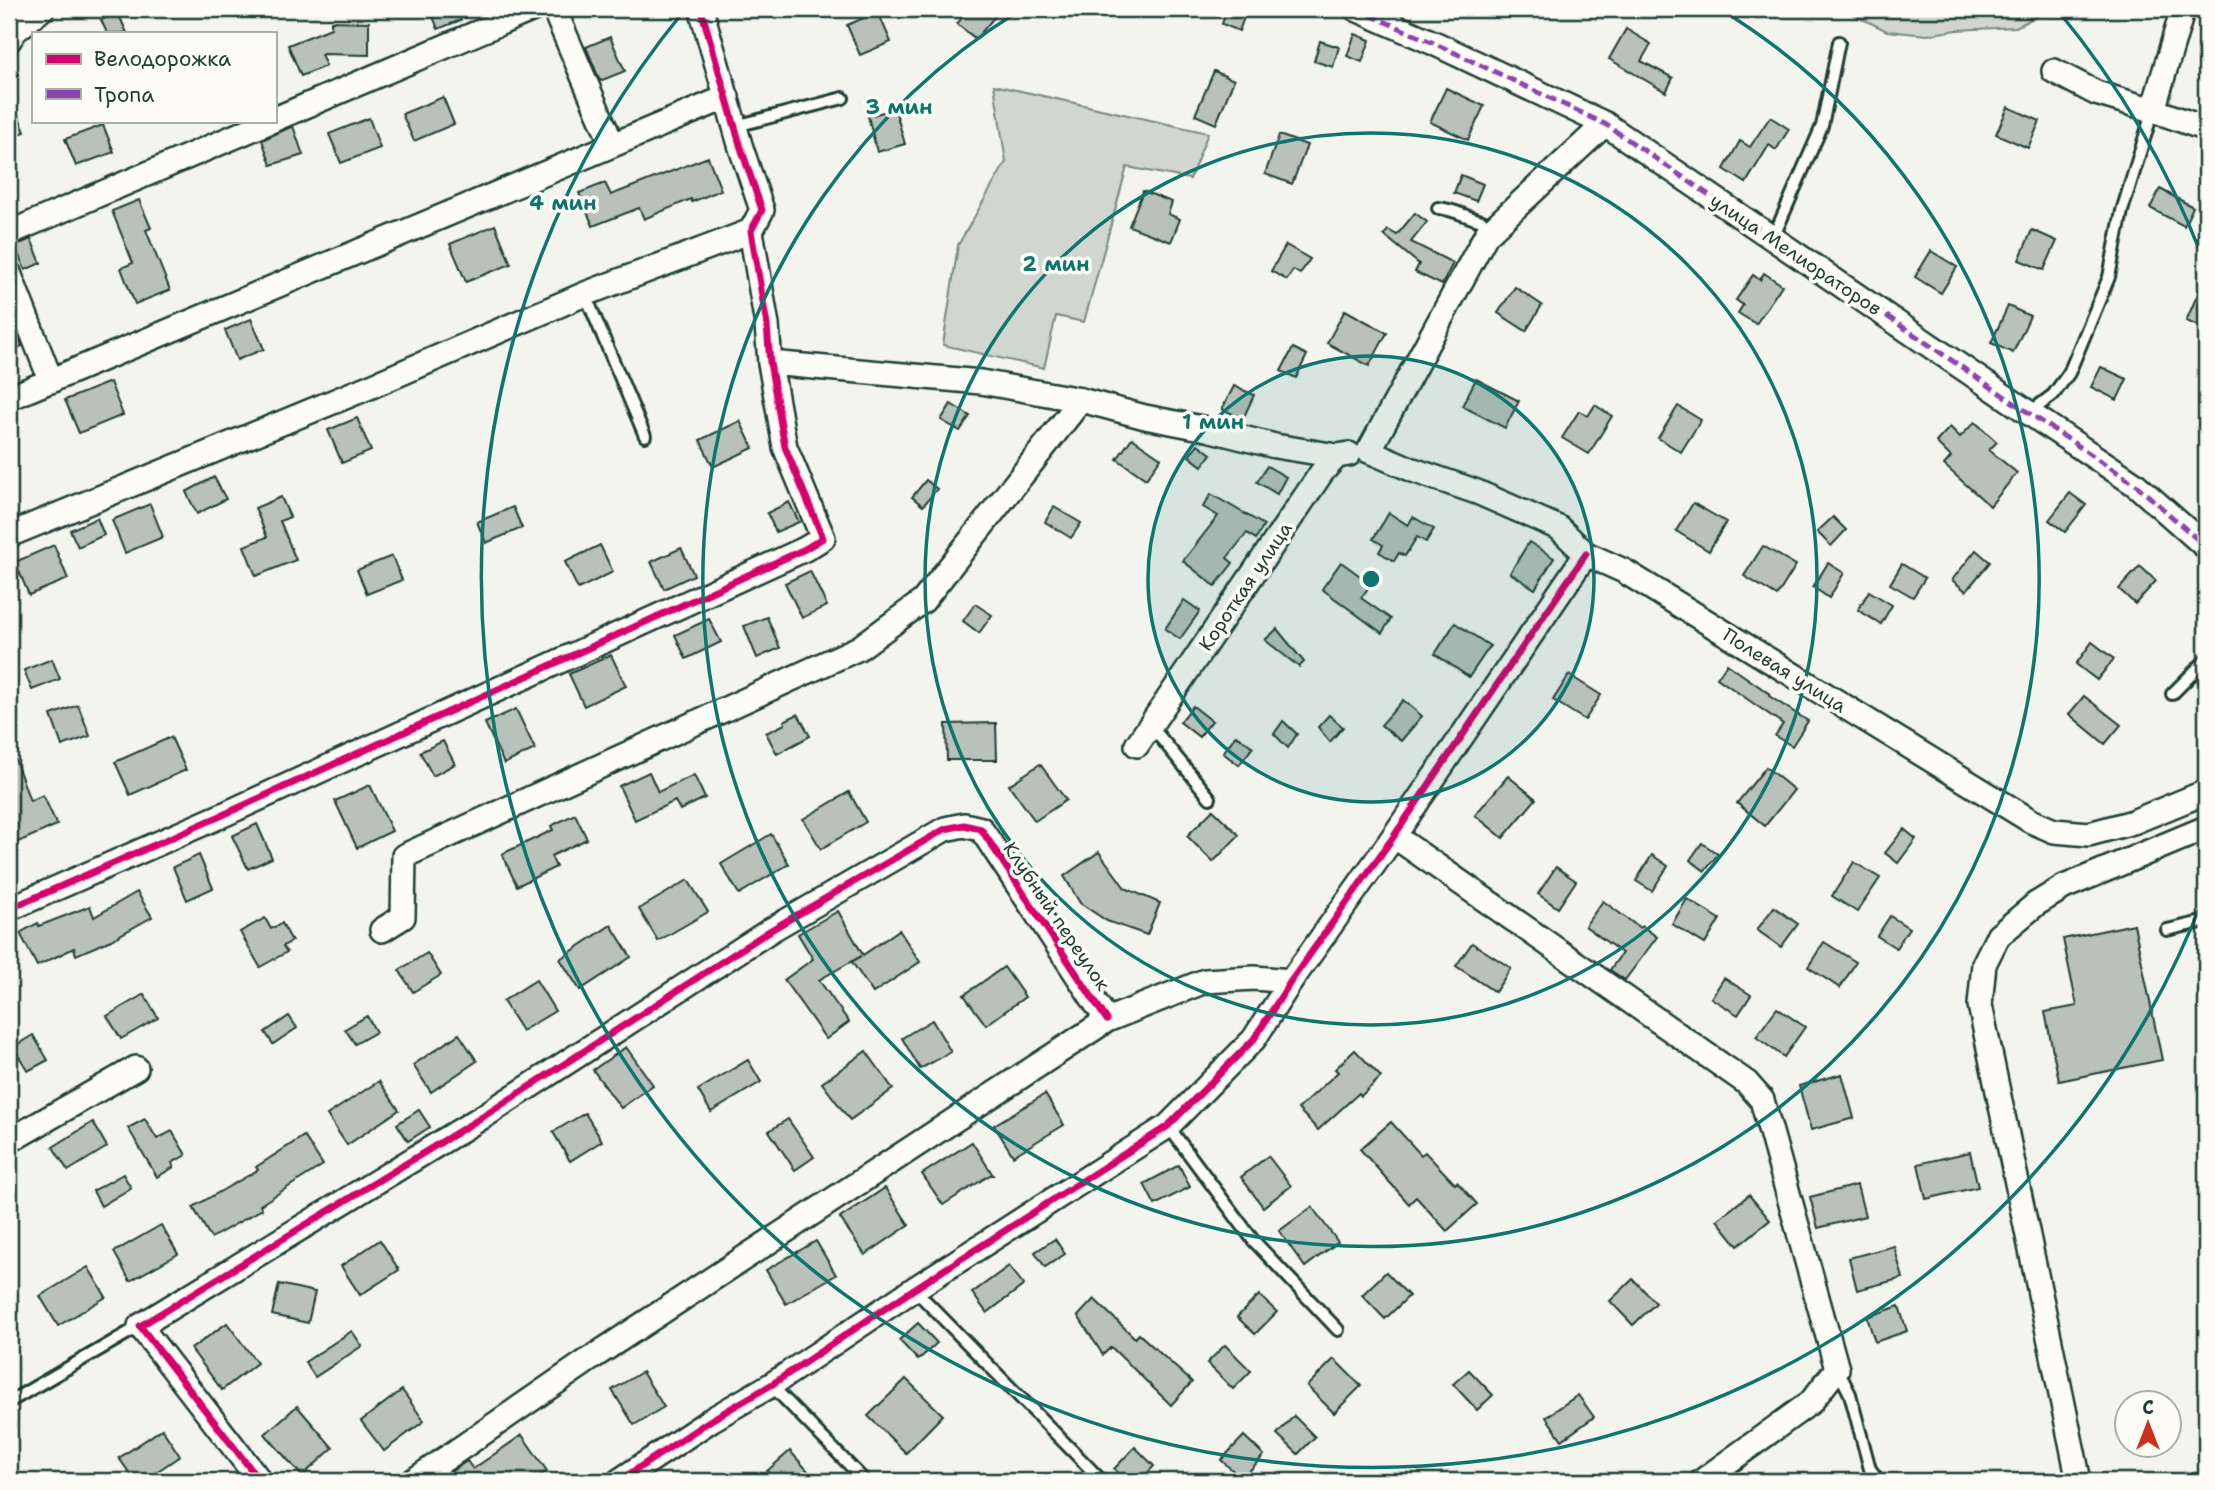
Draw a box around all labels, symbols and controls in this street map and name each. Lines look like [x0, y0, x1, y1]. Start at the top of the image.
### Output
legend [32, 32, 276, 122]
text: Велодорожка [94, 45, 231, 73]
text: Тропа [94, 81, 154, 109]
text: 3 мин [865, 93, 933, 121]
street label: улица Мелиораторов [1705, 188, 1886, 321]
text: 4 мин [529, 189, 597, 217]
text: 2 мин [1022, 250, 1090, 278]
text: 1 мин [1182, 408, 1244, 436]
street label: Короткая улица [1193, 517, 1298, 656]
centre of rings [1359, 567, 1383, 591]
street label: Полевая улица [1718, 622, 1851, 719]
street label: Клубный переулок [997, 837, 1116, 996]
north arrow [2114, 1388, 2184, 1458]
text: С [2142, 1395, 2154, 1420]

